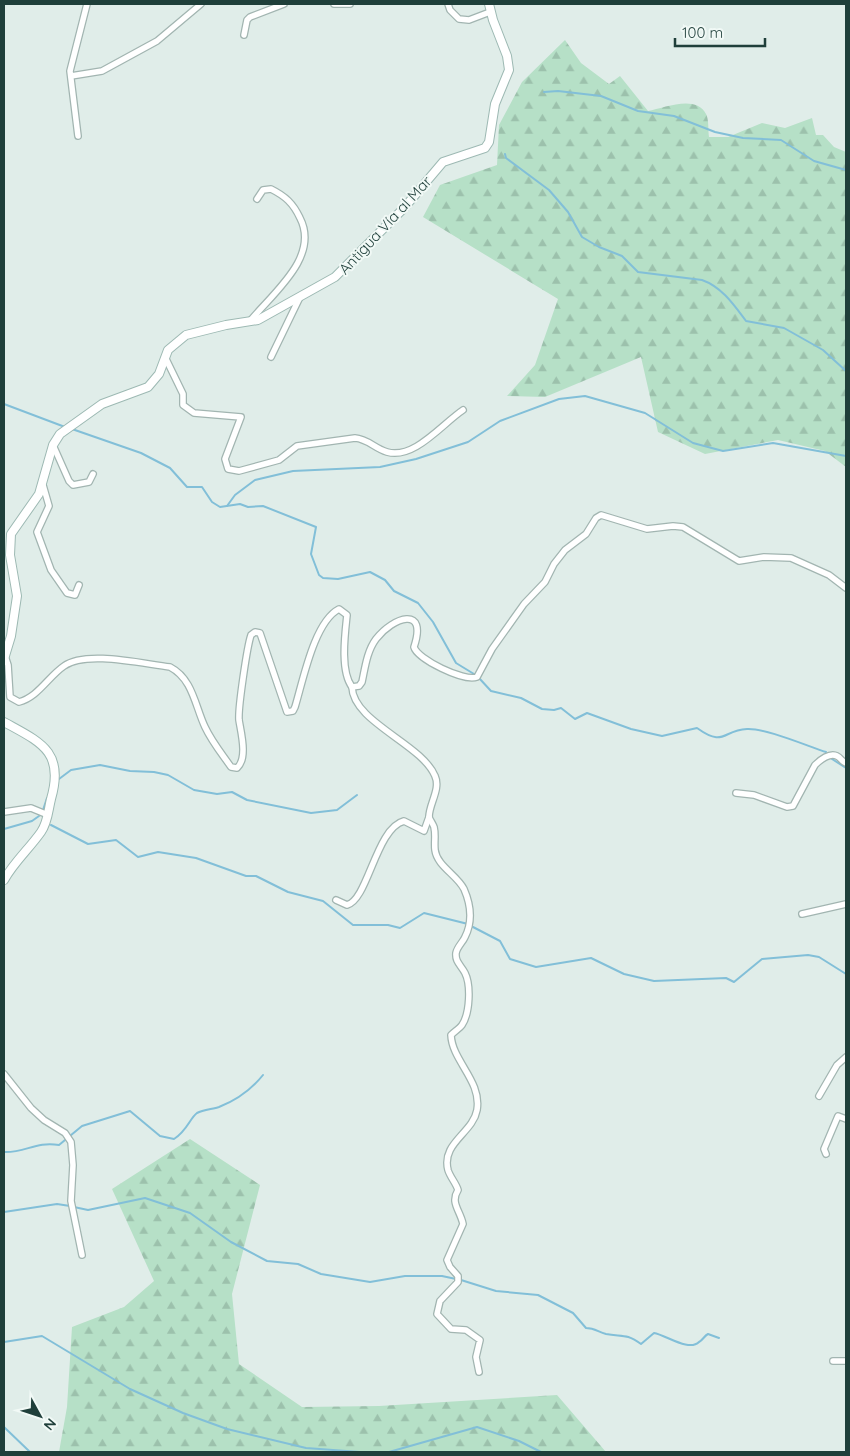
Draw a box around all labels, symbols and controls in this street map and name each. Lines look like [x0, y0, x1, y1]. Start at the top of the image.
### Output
scale bar [675, 15, 765, 47]
text: 100 m [682, 23, 723, 42]
street label: Antigua Vía al Mar [334, 172, 436, 278]
north arrow [15, 1391, 65, 1441]
text: N [40, 1415, 60, 1434]

